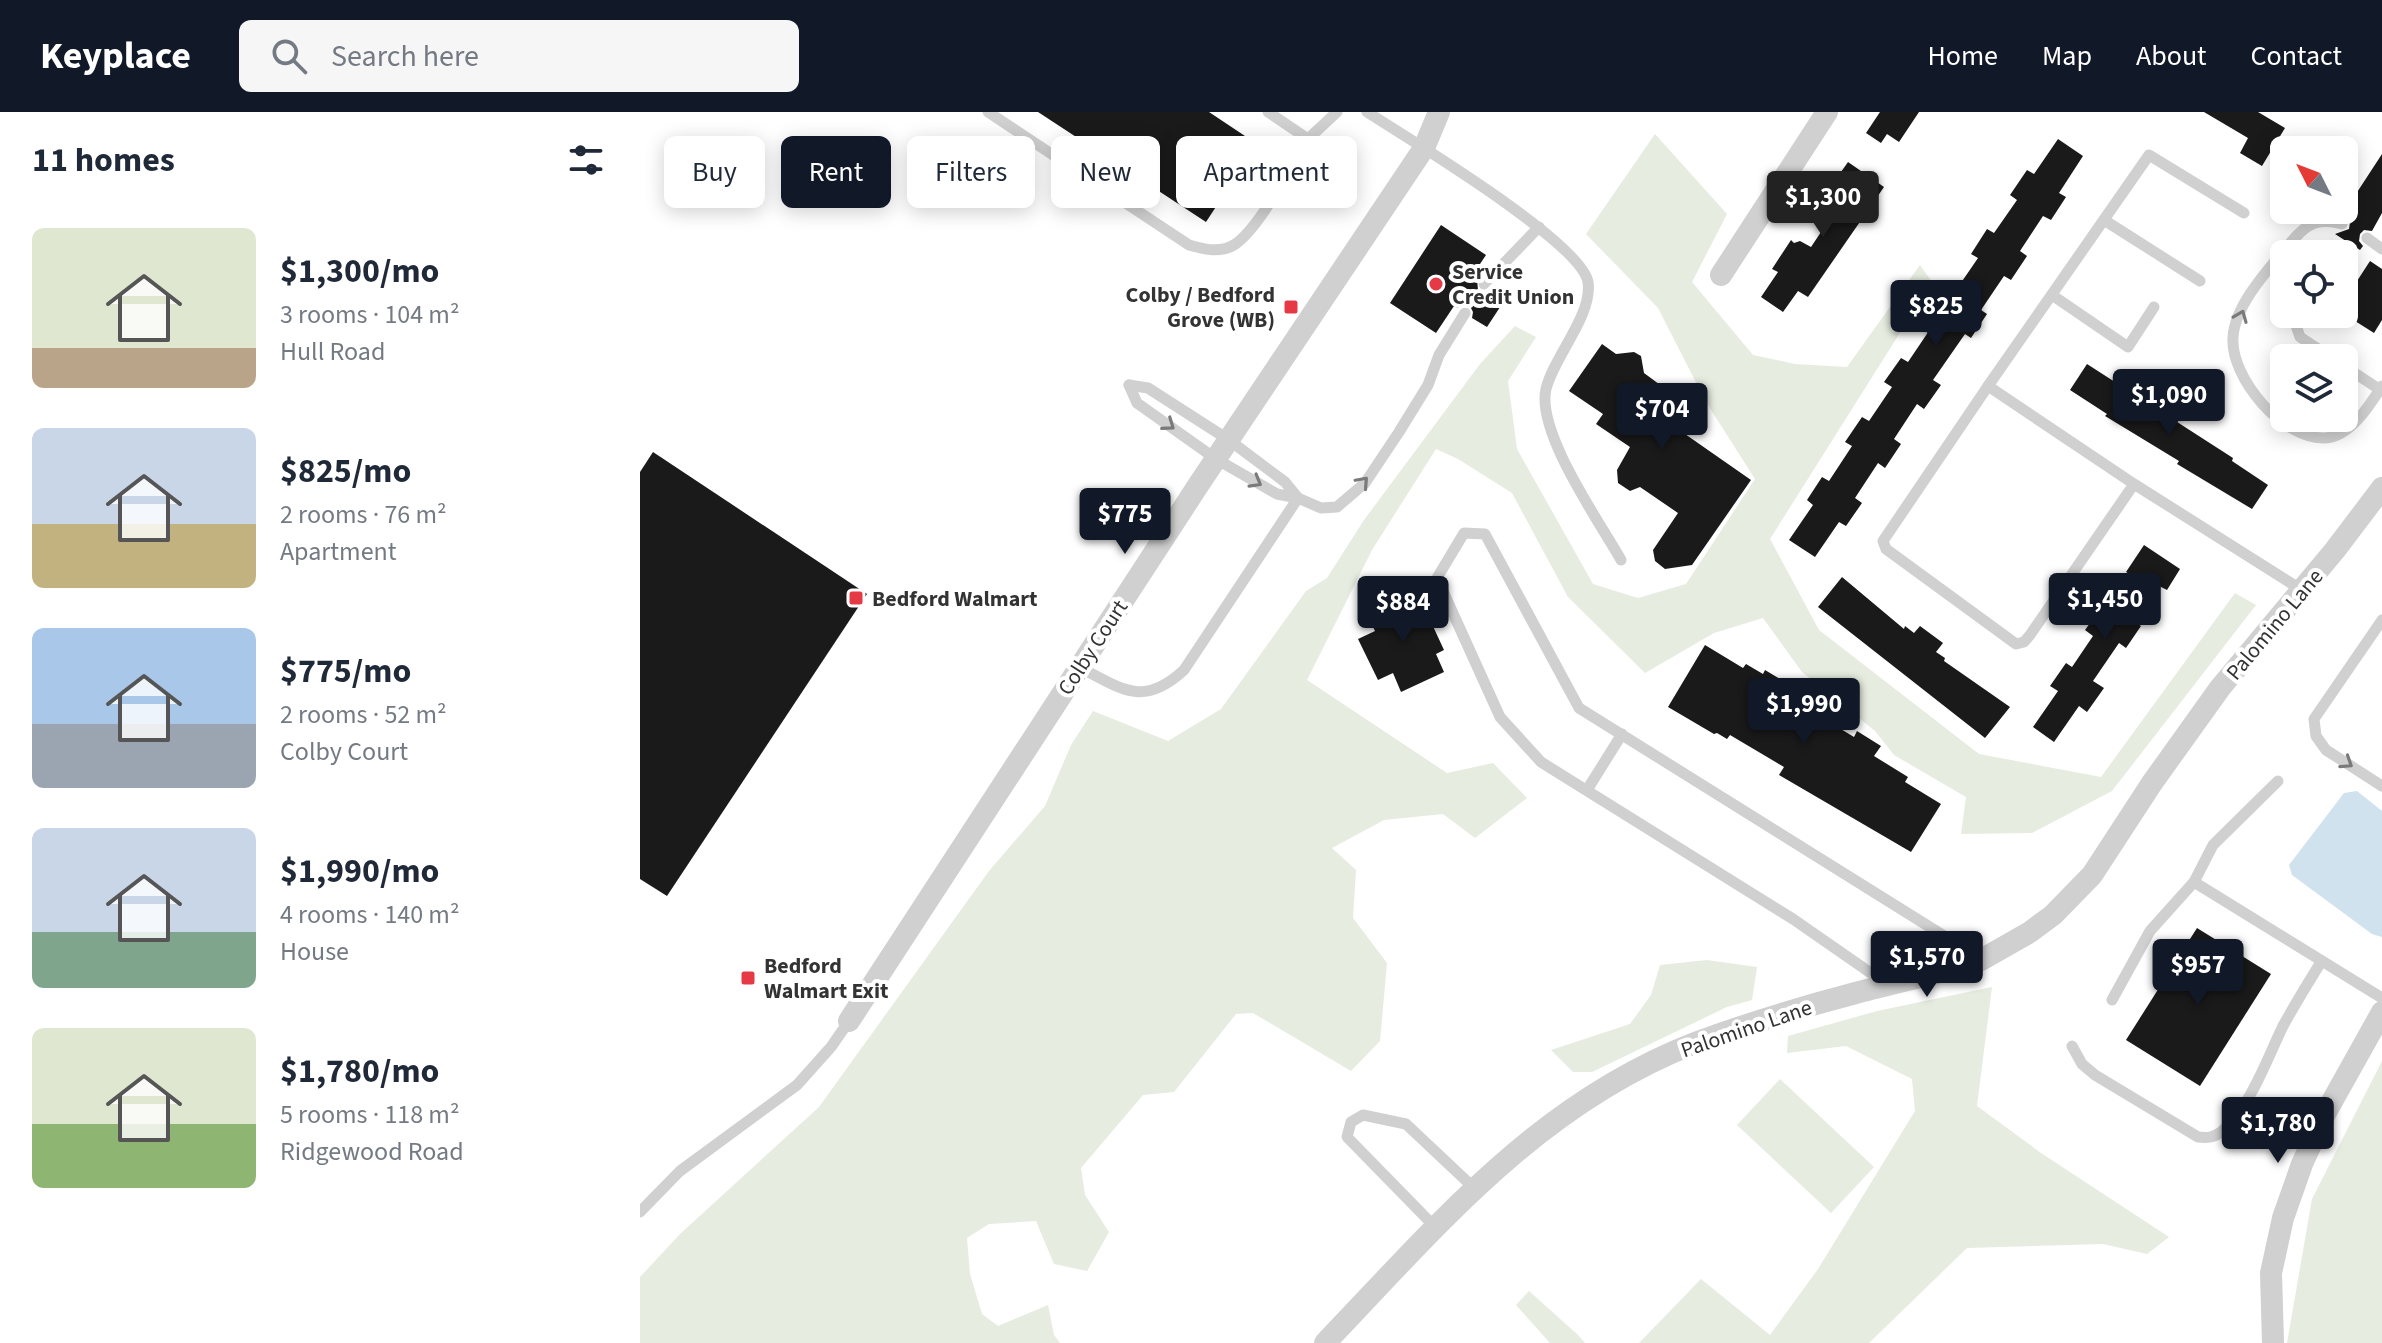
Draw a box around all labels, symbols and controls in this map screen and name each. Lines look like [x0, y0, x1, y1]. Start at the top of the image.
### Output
search box [239, 20, 799, 92]
text: Keyplace [40, 29, 191, 83]
icon: search [267, 34, 311, 78]
text: Search here [331, 35, 479, 78]
text: Home [1927, 36, 1998, 76]
text: Map [2042, 36, 2092, 76]
text: About [2136, 36, 2207, 76]
text: Contact [2251, 36, 2342, 76]
text: 11 homes [32, 136, 175, 185]
chip: Buy [664, 136, 765, 208]
chip: Rent [781, 136, 891, 208]
chip: Filters [907, 136, 1035, 208]
chip: New [1051, 136, 1160, 208]
chip: Apartment [1176, 136, 1357, 208]
north arrow [2270, 136, 2358, 224]
map controls [2270, 136, 2358, 432]
icon: filters [564, 138, 608, 182]
pin: $1,300 [1758, 171, 1888, 239]
text: $1,300 [1785, 178, 1861, 215]
button: locate [2270, 240, 2358, 328]
text: $1,300/mo [280, 247, 440, 296]
place label: Service Credit Union [1452, 256, 1574, 313]
icon: home [96, 260, 192, 356]
marker: Service Credit Union [1427, 275, 1445, 293]
place label: Colby / Bedford Grove (WB) [1126, 279, 1275, 336]
pin: $825 [1889, 280, 1983, 348]
text: $825 [1909, 287, 1963, 324]
text: 3 rooms · 104 m² [280, 296, 459, 333]
marker: Colby / Bedford Grove (WB) [1282, 298, 1300, 316]
one-way arrow [2231, 310, 2247, 325]
text: Hull Road [280, 333, 385, 370]
button: layers [2270, 344, 2358, 432]
pin: $1,090 [2104, 369, 2234, 437]
text: $1,090 [2131, 376, 2207, 413]
pin: $704 [1615, 383, 1709, 451]
text: $704 [1635, 390, 1689, 427]
one-way arrow [1160, 415, 1174, 430]
text: $825/mo [280, 447, 411, 496]
icon: home [96, 460, 192, 556]
one-way arrow [1247, 472, 1262, 488]
one-way arrow [1354, 477, 1369, 491]
pin: $775 [1078, 488, 1172, 556]
text: $775 [1098, 495, 1152, 532]
text: 2 rooms · 76 m² [280, 496, 447, 533]
text: Apartment [280, 533, 397, 570]
street label: Palomino Lane [2219, 562, 2331, 687]
pin: $1,450 [2040, 573, 2170, 641]
pin: $884 [1356, 576, 1450, 644]
text: $1,450 [2067, 580, 2143, 617]
place label: Bedford Walmart [872, 583, 1038, 615]
text: $884 [1376, 583, 1430, 620]
marker: Bedford Walmart [847, 589, 865, 607]
street label: Colby Court [1050, 593, 1136, 702]
text: $775/mo [280, 647, 411, 696]
icon: home [96, 660, 192, 756]
pin: $1,990 [1739, 678, 1869, 746]
text: $1,990 [1766, 685, 1842, 722]
text: 2 rooms · 52 m² [280, 696, 447, 733]
text: Colby Court [280, 733, 408, 770]
one-way arrow [2338, 753, 2353, 768]
text: $1,990/mo [280, 847, 440, 896]
icon: home [96, 860, 192, 956]
text: 4 rooms · 140 m² [280, 896, 459, 933]
pin: $1,570 [1862, 931, 1992, 999]
text: House [280, 933, 349, 970]
text: $1,570 [1889, 938, 1965, 975]
pin: $957 [2151, 939, 2245, 1007]
text: $957 [2171, 946, 2225, 983]
place label: Bedford Walmart Exit [764, 950, 889, 1007]
marker: Bedford Walmart Exit [739, 969, 757, 987]
street label: Palomino Lane [1676, 992, 1816, 1066]
text: $1,780/mo [280, 1047, 440, 1096]
icon: home [96, 1060, 192, 1156]
text: 5 rooms · 118 m² [280, 1096, 459, 1133]
pin: $1,780 [2213, 1097, 2343, 1165]
text: $1,780 [2240, 1104, 2316, 1141]
text: Ridgewood Road [280, 1133, 464, 1170]

